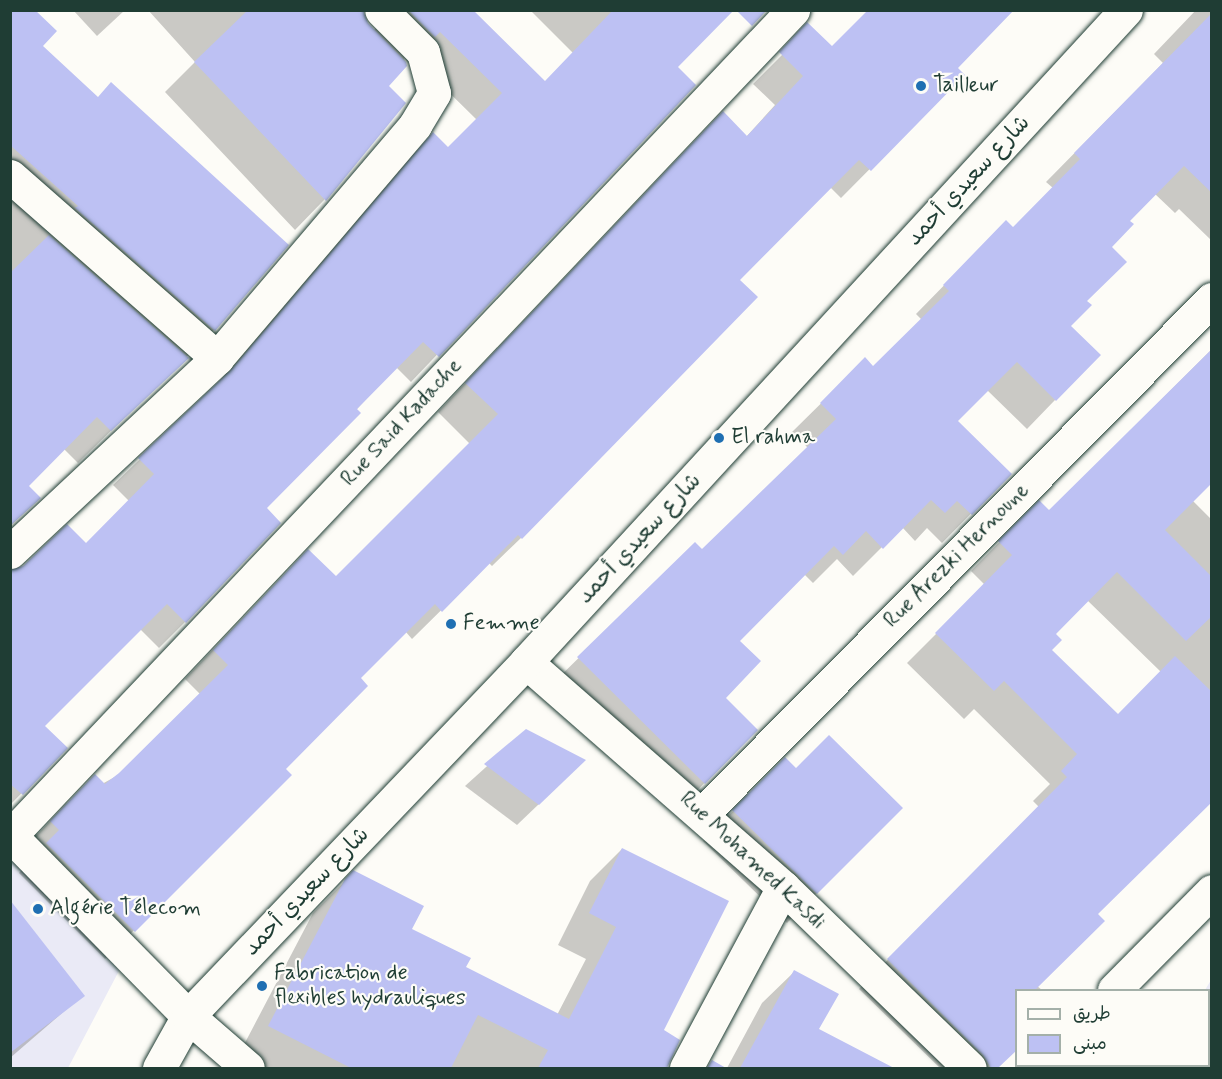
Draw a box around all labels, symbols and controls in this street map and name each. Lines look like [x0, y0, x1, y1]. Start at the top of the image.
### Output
place label: Tailleur [933, 73, 999, 99]
marker: Tailleur [914, 79, 928, 93]
street label: شارع سعيدي أحمد [902, 110, 1036, 252]
street label: Rue Said Kadache [336, 354, 468, 492]
place label: El rahma [731, 425, 822, 451]
marker: El rahma [712, 431, 726, 445]
street label: شارع سعيدي أحمد [573, 468, 707, 610]
street label: Rue Arezki Hernoune [877, 476, 1037, 636]
place label: Femme [463, 611, 540, 637]
marker: Femme [444, 617, 458, 631]
street label: Rue Mohamed Kasdi [673, 786, 831, 936]
street label: شارع سعيدي أحمد [239, 822, 375, 962]
place label: Algérie Télecom [50, 896, 201, 922]
marker: Algérie Télecom [31, 902, 45, 916]
place label: Fabrication de flexibles hydrauliques [274, 960, 465, 1011]
marker: Fabrication de flexibles hydrauliques [255, 979, 269, 993]
legend [1015, 989, 1210, 1067]
text: طريق [1073, 1002, 1111, 1026]
text: مبنى [1073, 1032, 1107, 1056]

